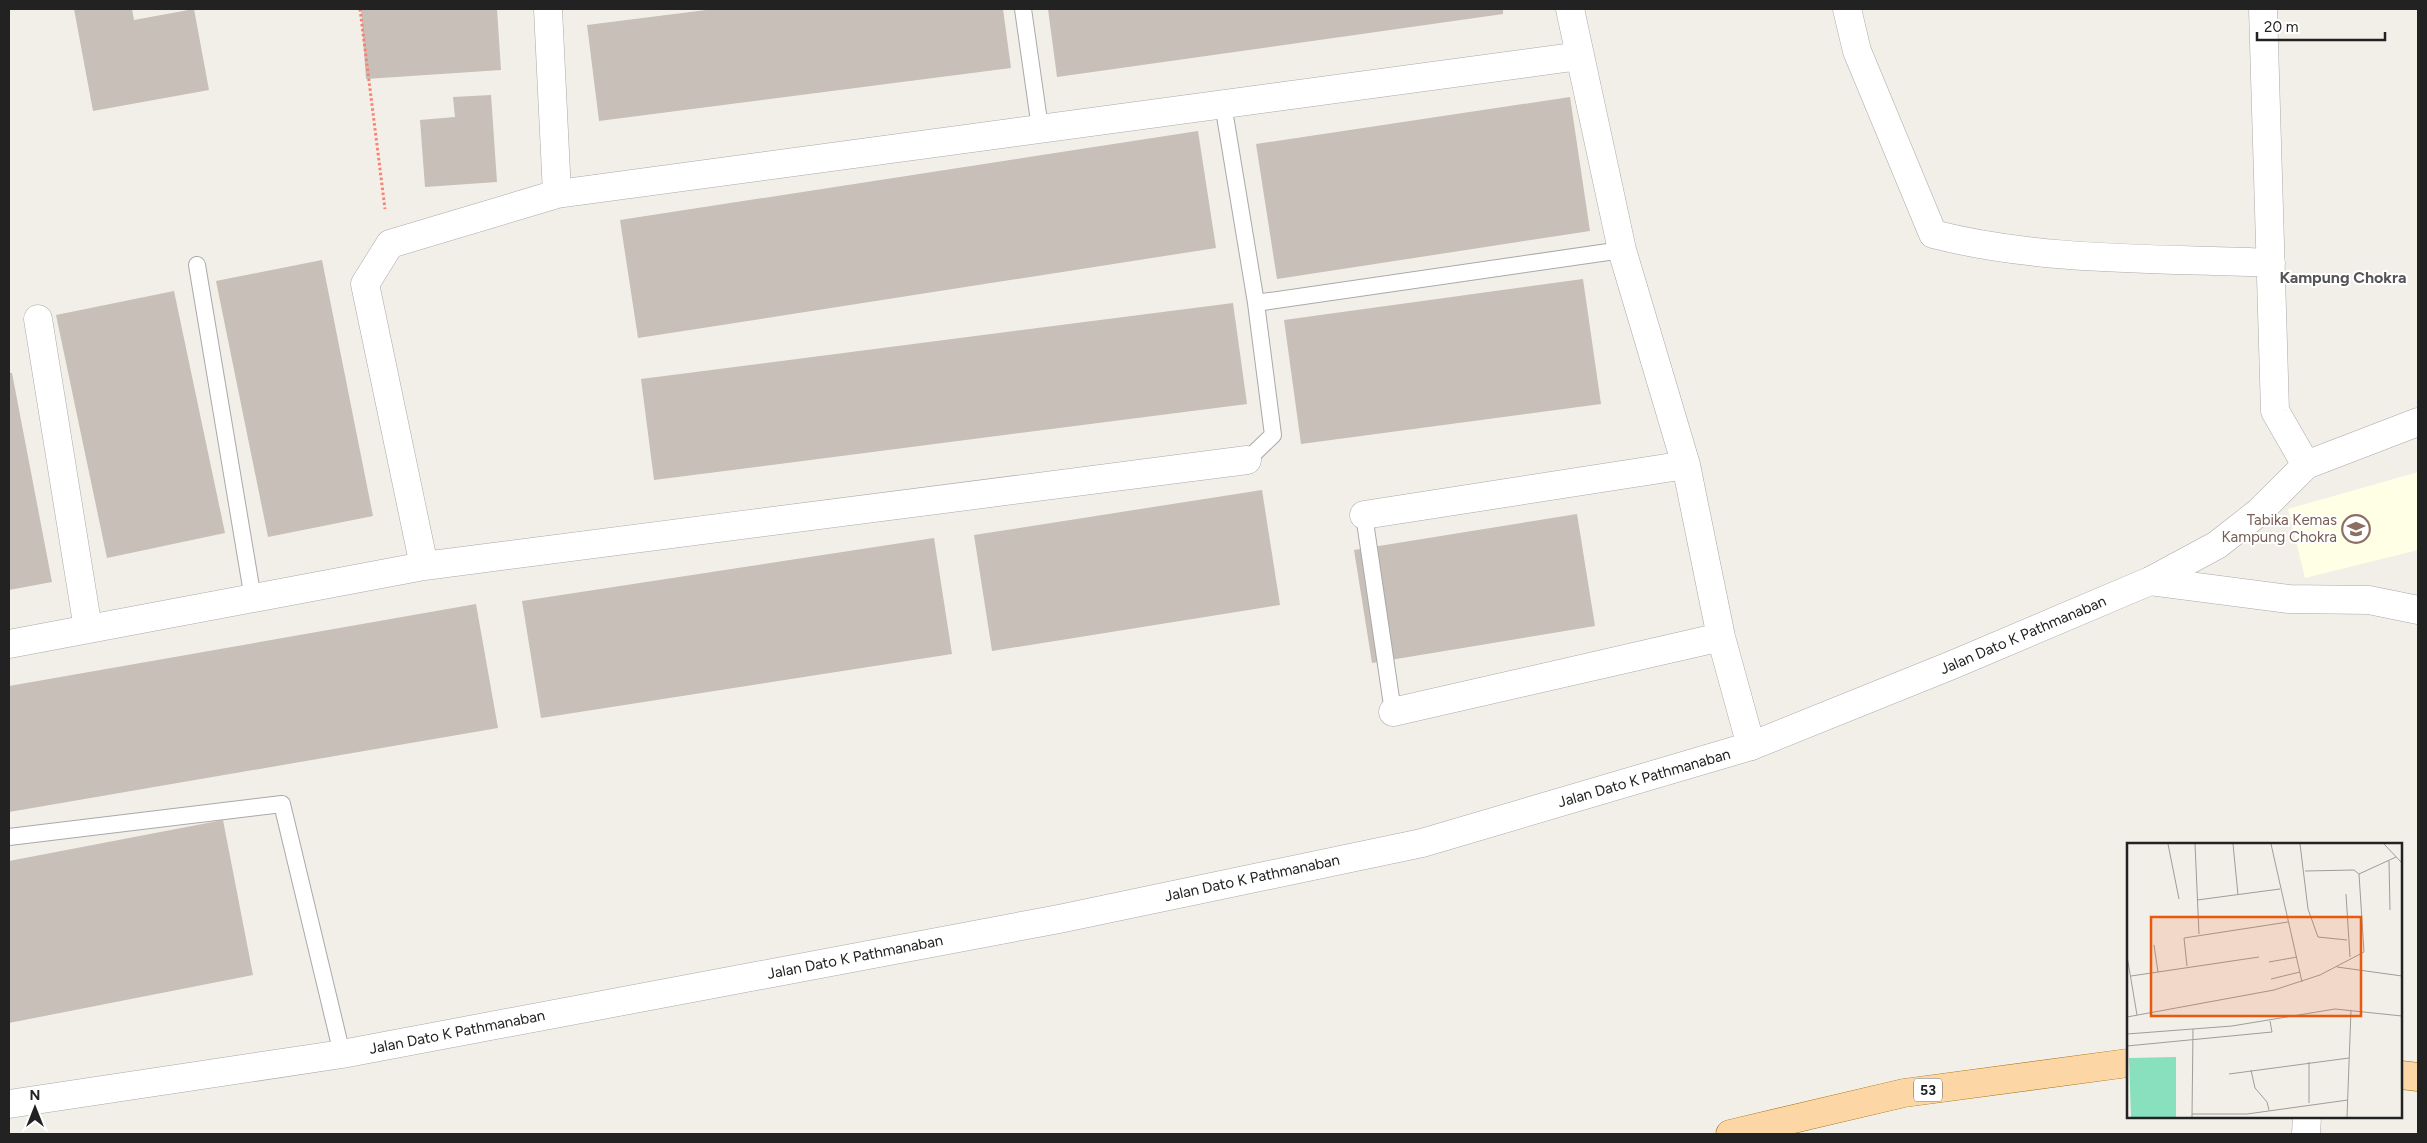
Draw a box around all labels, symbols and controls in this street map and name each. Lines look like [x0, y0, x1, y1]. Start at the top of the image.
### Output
scale bar [2257, 10, 2384, 42]
text: 20 m [2264, 18, 2298, 36]
district label: Kampung Chokra [2279, 268, 2407, 287]
place label: Tabika Kemas Kampung Chokra [2222, 511, 2337, 546]
school or university icon: Tabika Kemas Kampung Chokra [2341, 514, 2371, 544]
street label: Jalan Dato K Pathmanaban [1937, 592, 2109, 678]
street label: Jalan Dato K Pathmanaban [1556, 745, 1732, 811]
inset map [2127, 843, 2402, 1118]
street label: Jalan Dato K Pathmanaban [1163, 851, 1341, 905]
street label: Jalan Dato K Pathmanaban [766, 931, 944, 983]
street label: Jalan Dato K Pathmanaban [368, 1006, 546, 1058]
road number: 53 [1914, 1078, 1942, 1102]
north arrow [10, 1083, 60, 1133]
text: N [30, 1087, 40, 1104]

